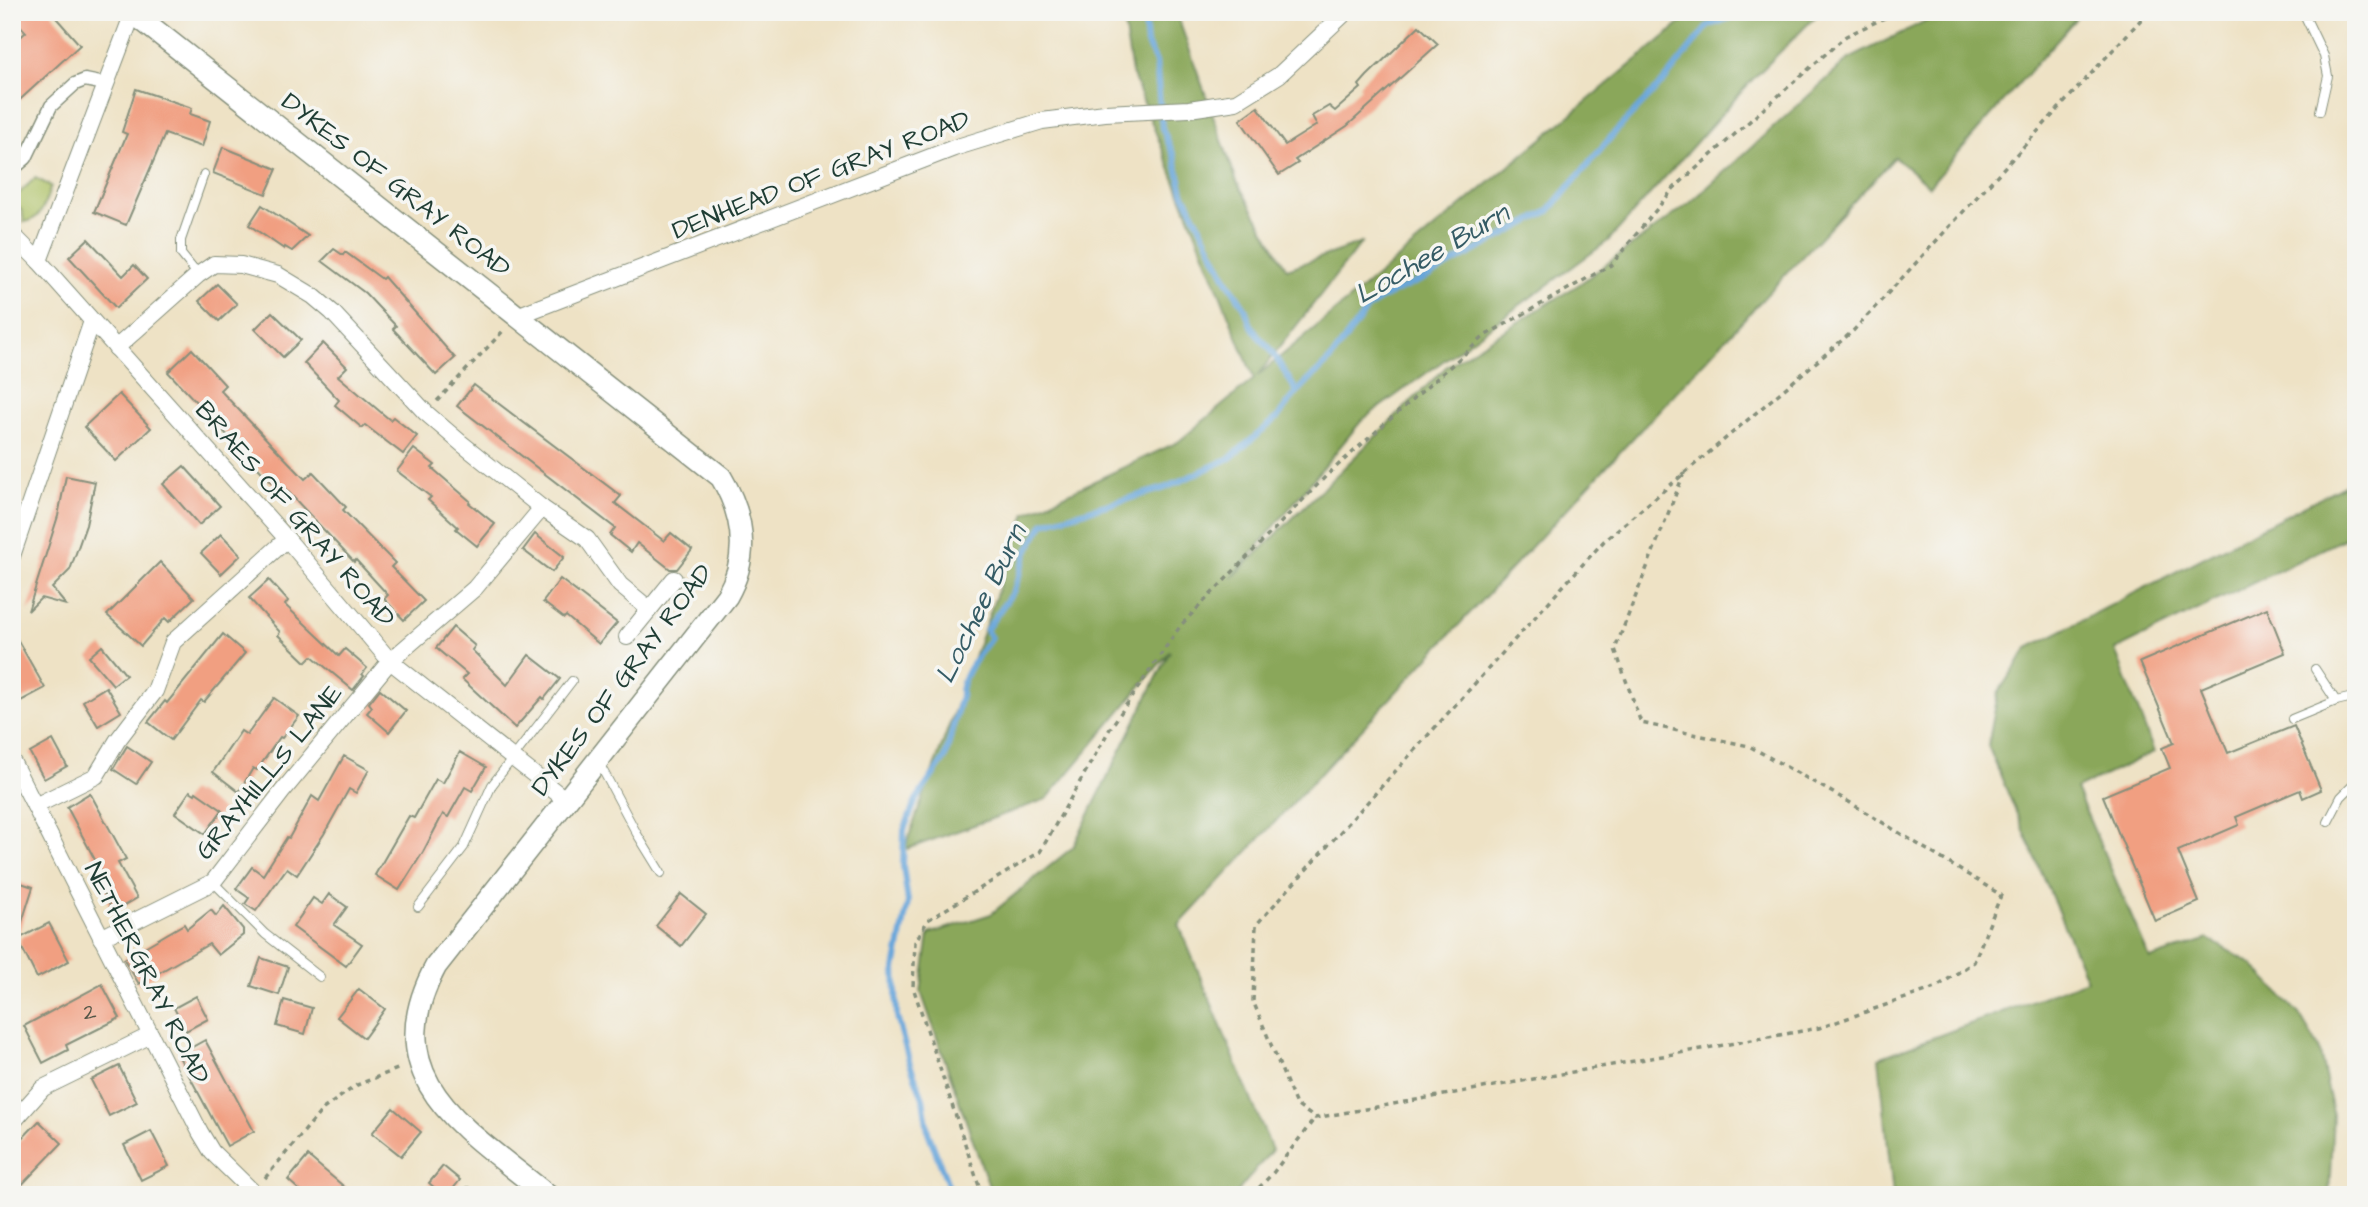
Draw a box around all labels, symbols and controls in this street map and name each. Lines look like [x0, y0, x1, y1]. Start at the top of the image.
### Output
street label: DYKES OF GRAY ROAD [274, 84, 518, 286]
street label: DENHEAD OF GRAY ROAD [667, 101, 975, 248]
water label: Lochee Burn [1348, 193, 1518, 314]
street label: BRAES OF GRAY ROAD [187, 393, 403, 635]
water label: Lochee Burn [926, 516, 1037, 690]
street label: DYKES OF GRAY ROAD [523, 557, 721, 803]
street label: GRAYHILLS LANE [187, 677, 351, 867]
street label: NETHERGRAY ROAD [75, 856, 219, 1090]
house number: 2 [83, 996, 97, 1028]

